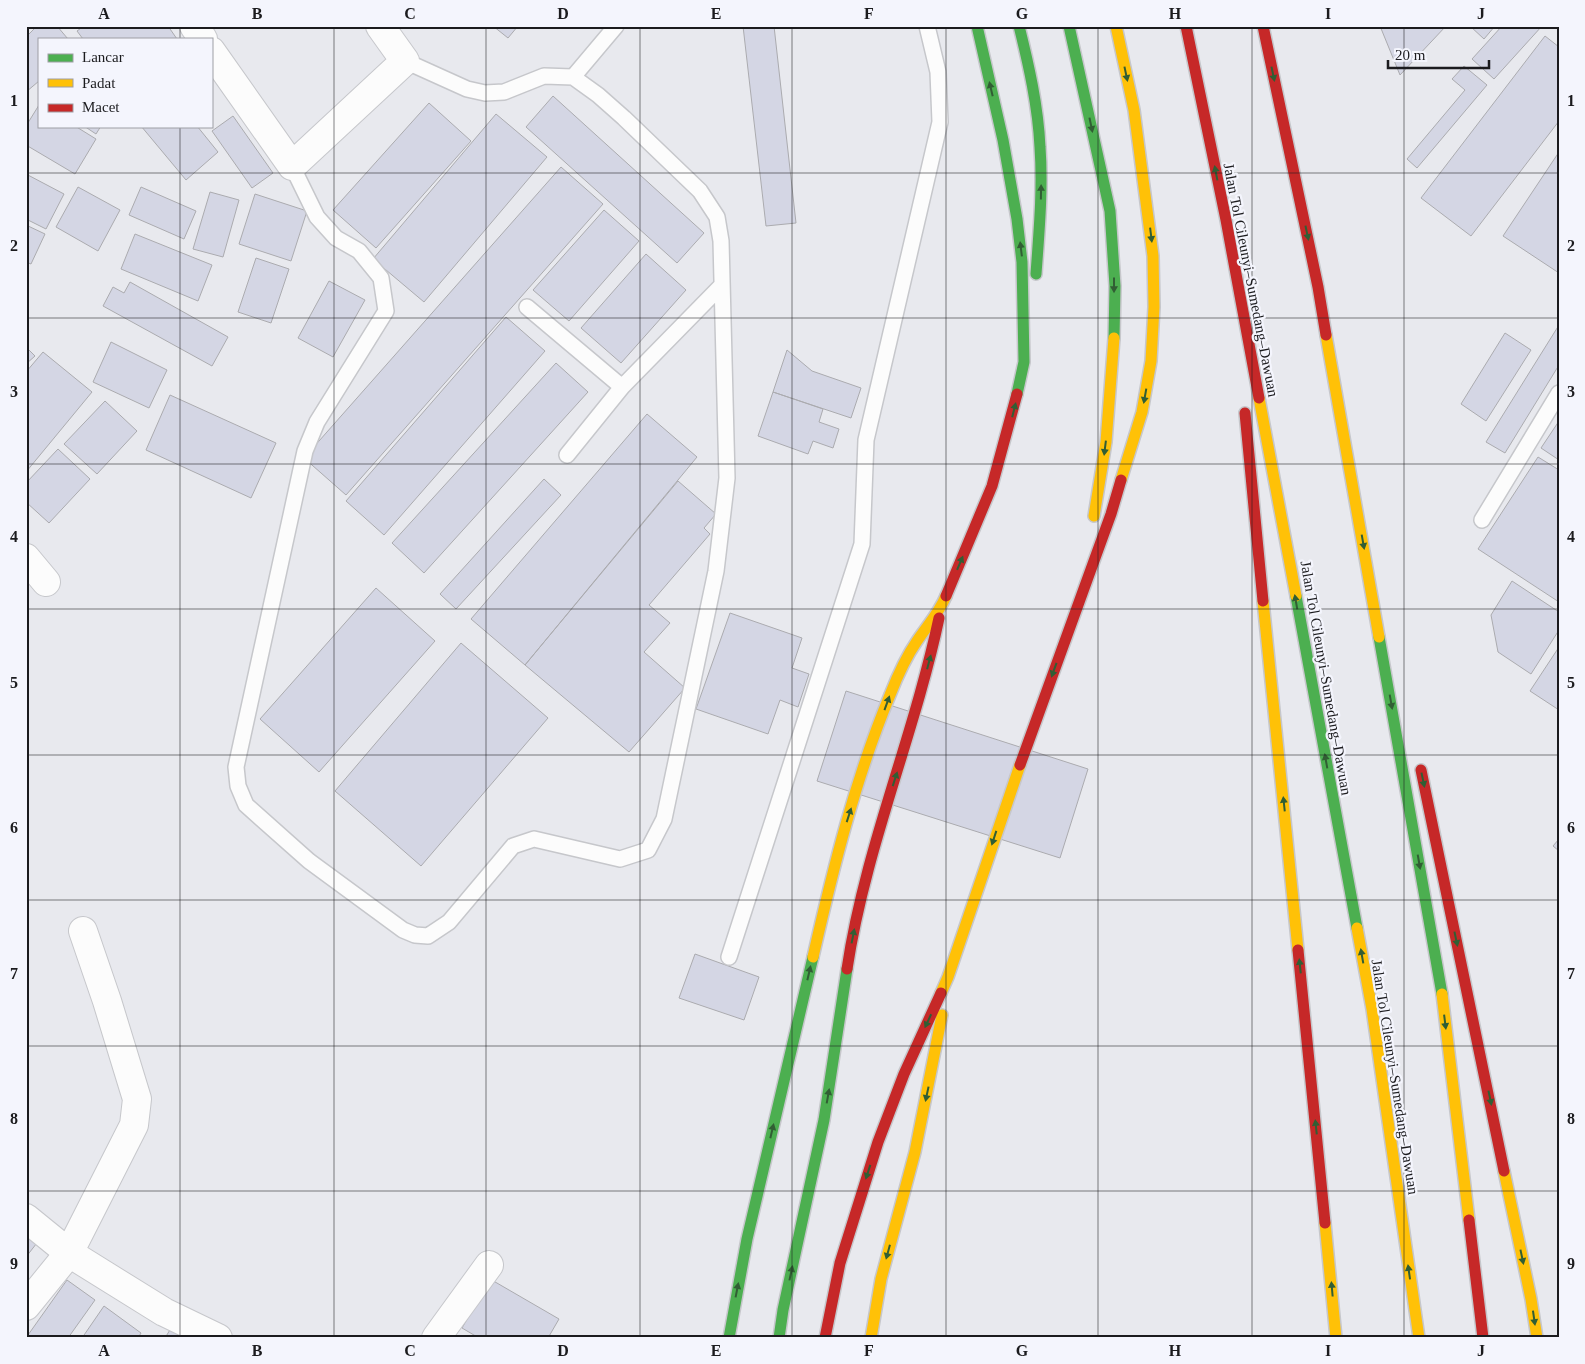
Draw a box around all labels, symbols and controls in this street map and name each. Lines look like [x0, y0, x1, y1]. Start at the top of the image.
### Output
text: A [98, 5, 110, 22]
text: B [252, 5, 263, 22]
text: C [404, 5, 416, 22]
text: D [557, 5, 569, 22]
text: E [711, 5, 721, 22]
text: F [864, 5, 874, 22]
text: G [1016, 5, 1029, 22]
text: H [1169, 5, 1182, 22]
text: I [1325, 5, 1331, 22]
text: J [1477, 5, 1485, 22]
legend [38, 38, 212, 128]
scale bar [1388, 38, 1489, 70]
text: 20 m [1395, 47, 1426, 63]
text: Lancar [82, 49, 124, 65]
one-way arrow [1123, 66, 1131, 82]
one-way arrow [1269, 66, 1277, 81]
text: Padat [82, 75, 116, 91]
one-way arrow [987, 82, 995, 97]
text: 1 [10, 92, 18, 109]
text: 1 [1567, 92, 1575, 109]
text: Macet [82, 99, 120, 115]
one-way arrow [1087, 118, 1095, 133]
street label: Jalan Tol Cileunyi–Sumedang–Dawuan [1220, 162, 1282, 399]
one-way arrow [1212, 165, 1220, 180]
one-way arrow [1037, 184, 1045, 200]
one-way arrow [1303, 225, 1311, 240]
one-way arrow [1147, 227, 1155, 243]
text: 2 [10, 237, 18, 254]
text: 2 [1567, 237, 1575, 254]
one-way arrow [1017, 241, 1025, 257]
one-way arrow [1110, 278, 1118, 294]
text: 3 [10, 383, 18, 400]
text: 3 [1567, 383, 1575, 400]
one-way arrow [1140, 389, 1148, 405]
one-way arrow [1010, 403, 1018, 418]
one-way arrow [1101, 440, 1109, 456]
text: 4 [10, 528, 18, 545]
text: 4 [1567, 528, 1575, 545]
one-way arrow [1359, 534, 1367, 550]
one-way arrow [956, 556, 964, 570]
street label: Jalan Tol Cileunyi–Sumedang–Dawuan [1297, 560, 1355, 797]
one-way arrow [1292, 593, 1300, 609]
one-way arrow [926, 655, 934, 670]
one-way arrow [1050, 663, 1058, 678]
text: 5 [10, 674, 18, 691]
text: 5 [1567, 674, 1575, 691]
one-way arrow [1387, 694, 1395, 710]
one-way arrow [883, 695, 891, 710]
one-way arrow [1321, 753, 1329, 769]
one-way arrow [891, 771, 899, 786]
one-way arrow [1419, 772, 1427, 787]
one-way arrow [1280, 796, 1288, 812]
one-way arrow [846, 808, 854, 823]
text: 6 [10, 819, 18, 836]
text: 6 [1567, 819, 1575, 836]
one-way arrow [990, 831, 998, 846]
one-way arrow [1415, 854, 1423, 870]
one-way arrow [849, 928, 857, 943]
one-way arrow [1452, 931, 1460, 946]
one-way arrow [1357, 947, 1365, 963]
one-way arrow [1296, 957, 1304, 973]
street label: Jalan Tol Cileunyi–Sumedang–Dawuan [1368, 958, 1422, 1196]
text: 7 [10, 965, 18, 982]
one-way arrow [805, 965, 813, 980]
text: 7 [1567, 965, 1575, 982]
one-way arrow [924, 1014, 932, 1028]
one-way arrow [1441, 1015, 1449, 1031]
one-way arrow [923, 1086, 931, 1101]
one-way arrow [824, 1088, 832, 1104]
one-way arrow [1486, 1090, 1494, 1106]
text: 8 [10, 1110, 18, 1127]
text: 8 [1567, 1110, 1575, 1127]
one-way arrow [1312, 1119, 1320, 1135]
one-way arrow [768, 1124, 776, 1139]
one-way arrow [864, 1165, 872, 1180]
one-way arrow [884, 1244, 892, 1259]
one-way arrow [1519, 1249, 1527, 1265]
text: 9 [10, 1255, 18, 1272]
text: 9 [1567, 1255, 1575, 1272]
one-way arrow [1405, 1264, 1413, 1280]
one-way arrow [787, 1265, 795, 1280]
one-way arrow [1328, 1281, 1336, 1297]
one-way arrow [733, 1282, 741, 1297]
one-way arrow [1530, 1311, 1538, 1327]
text: A [98, 1342, 110, 1359]
text: B [252, 1342, 263, 1359]
text: C [404, 1342, 416, 1359]
text: D [557, 1342, 569, 1359]
text: E [711, 1342, 721, 1359]
text: F [864, 1342, 874, 1359]
text: G [1016, 1342, 1029, 1359]
text: H [1169, 1342, 1182, 1359]
text: I [1325, 1342, 1331, 1359]
text: J [1477, 1342, 1485, 1359]

